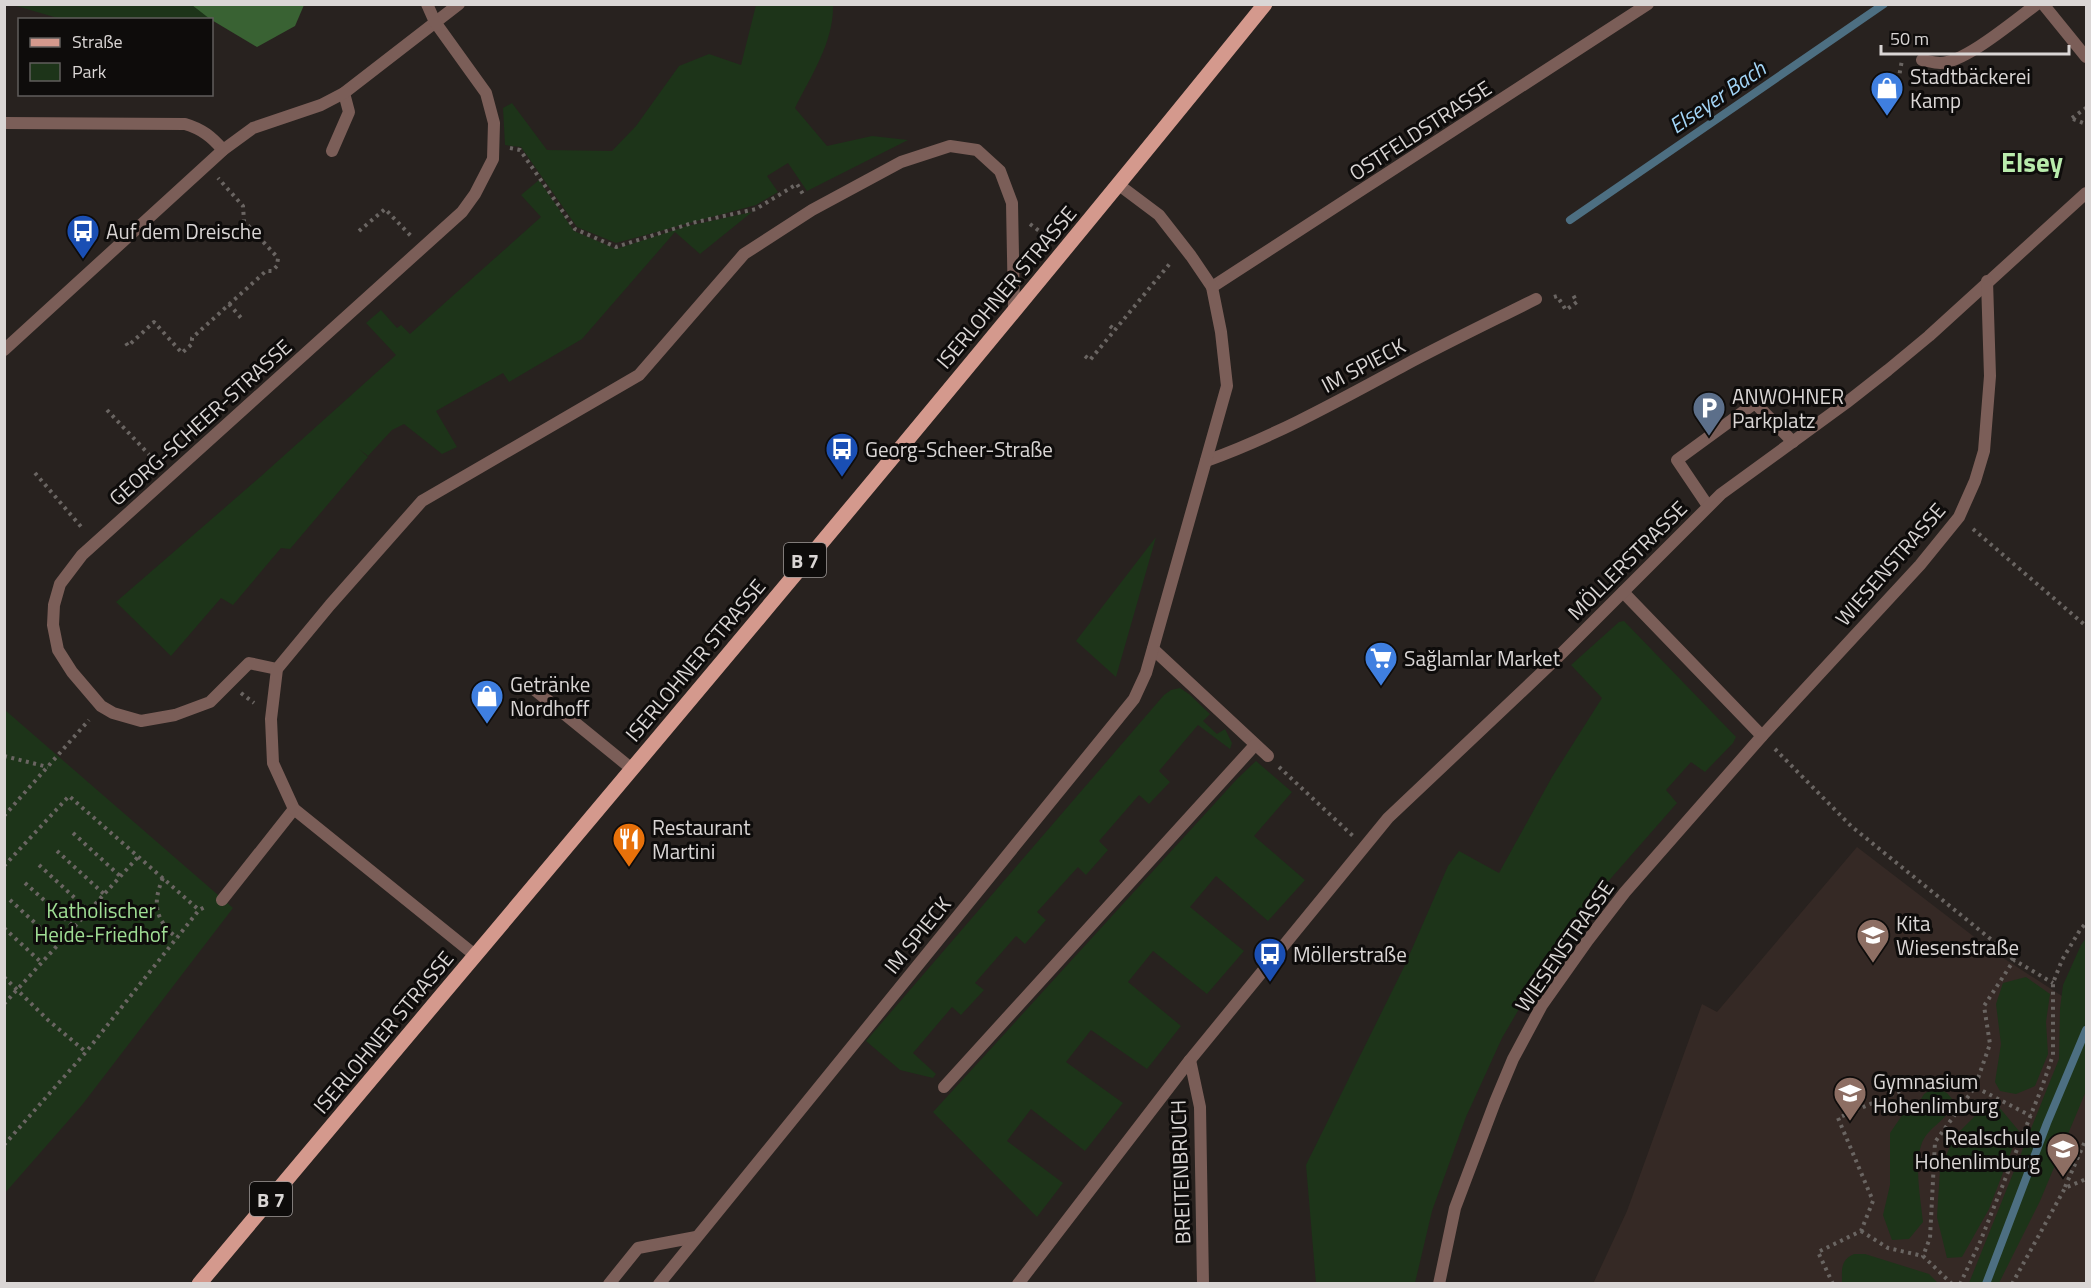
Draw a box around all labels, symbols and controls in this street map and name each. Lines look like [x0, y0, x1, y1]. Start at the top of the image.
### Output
legend [18, 18, 213, 96]
scale bar [1881, 18, 2068, 56]
text: 50 m [1890, 25, 1929, 52]
text: Straße [72, 28, 123, 55]
water label: Elseyer Bach [1662, 51, 1773, 142]
text: Park [72, 58, 107, 85]
place label: Stadtbäckerei Kamp [1910, 60, 2031, 116]
shop icon: Stadtbäckerei Kamp [1869, 70, 1905, 117]
street label: OSTFELDSTRASSE [1342, 72, 1498, 188]
district label: Elsey [2001, 141, 2064, 182]
street label: ISERLOHNER STRASSE [928, 199, 1084, 375]
bus stop icon: Auf dem Dreische [65, 213, 101, 260]
place label: Auf dem Dreische [106, 215, 262, 247]
street label: IM SPIECK [1315, 329, 1411, 401]
street label: GEORG-SCHEER-STRASSE [101, 331, 299, 513]
place label: ANWOHNER Parkplatz [1732, 380, 1844, 436]
parking icon: ANWOHNER Parkplatz [1691, 390, 1727, 437]
bus stop icon: Georg-Scheer-Straße [824, 431, 860, 478]
place label: Georg-Scheer-Straße [865, 433, 1053, 465]
street label: MÖLLERSTRASSE [1560, 493, 1694, 627]
street label: WIESENSTRASSE [1827, 495, 1953, 633]
road number: B 7 [784, 543, 826, 577]
street label: ISERLOHNER STRASSE [617, 572, 773, 748]
supermarket icon: Sağlamlar Market [1363, 640, 1399, 687]
place label: Sağlamlar Market [1404, 642, 1561, 674]
place label: Getränke Nordhoff [510, 668, 590, 724]
shop icon: Getränke Nordhoff [469, 678, 505, 725]
place label: Restaurant Martini [652, 811, 751, 867]
restaurant icon: Restaurant Martini [611, 821, 647, 868]
street label: WIESENSTRASSE [1507, 874, 1621, 1018]
street label: IM SPIECK [876, 889, 958, 981]
park label: Katholischer Heide-Friedhof [34, 894, 168, 950]
place label: Kita Wiesenstraße [1896, 907, 2019, 963]
school or university icon: Kita Wiesenstraße [1855, 917, 1891, 964]
bus stop icon: Möllerstraße [1252, 936, 1288, 983]
place label: Möllerstraße [1293, 938, 1407, 970]
street label: ISERLOHNER STRASSE [305, 944, 461, 1120]
place label: Gymnasium Hohenlimburg [1873, 1065, 1999, 1121]
school or university icon: Gymnasium Hohenlimburg [1832, 1075, 1868, 1122]
street label: BREITENBRUCH [1161, 1099, 1199, 1245]
place label: Realschule Hohenlimburg [1915, 1121, 2040, 1177]
school or university icon: Realschule Hohenlimburg [2045, 1131, 2081, 1178]
road number: B 7 [250, 1182, 292, 1216]

